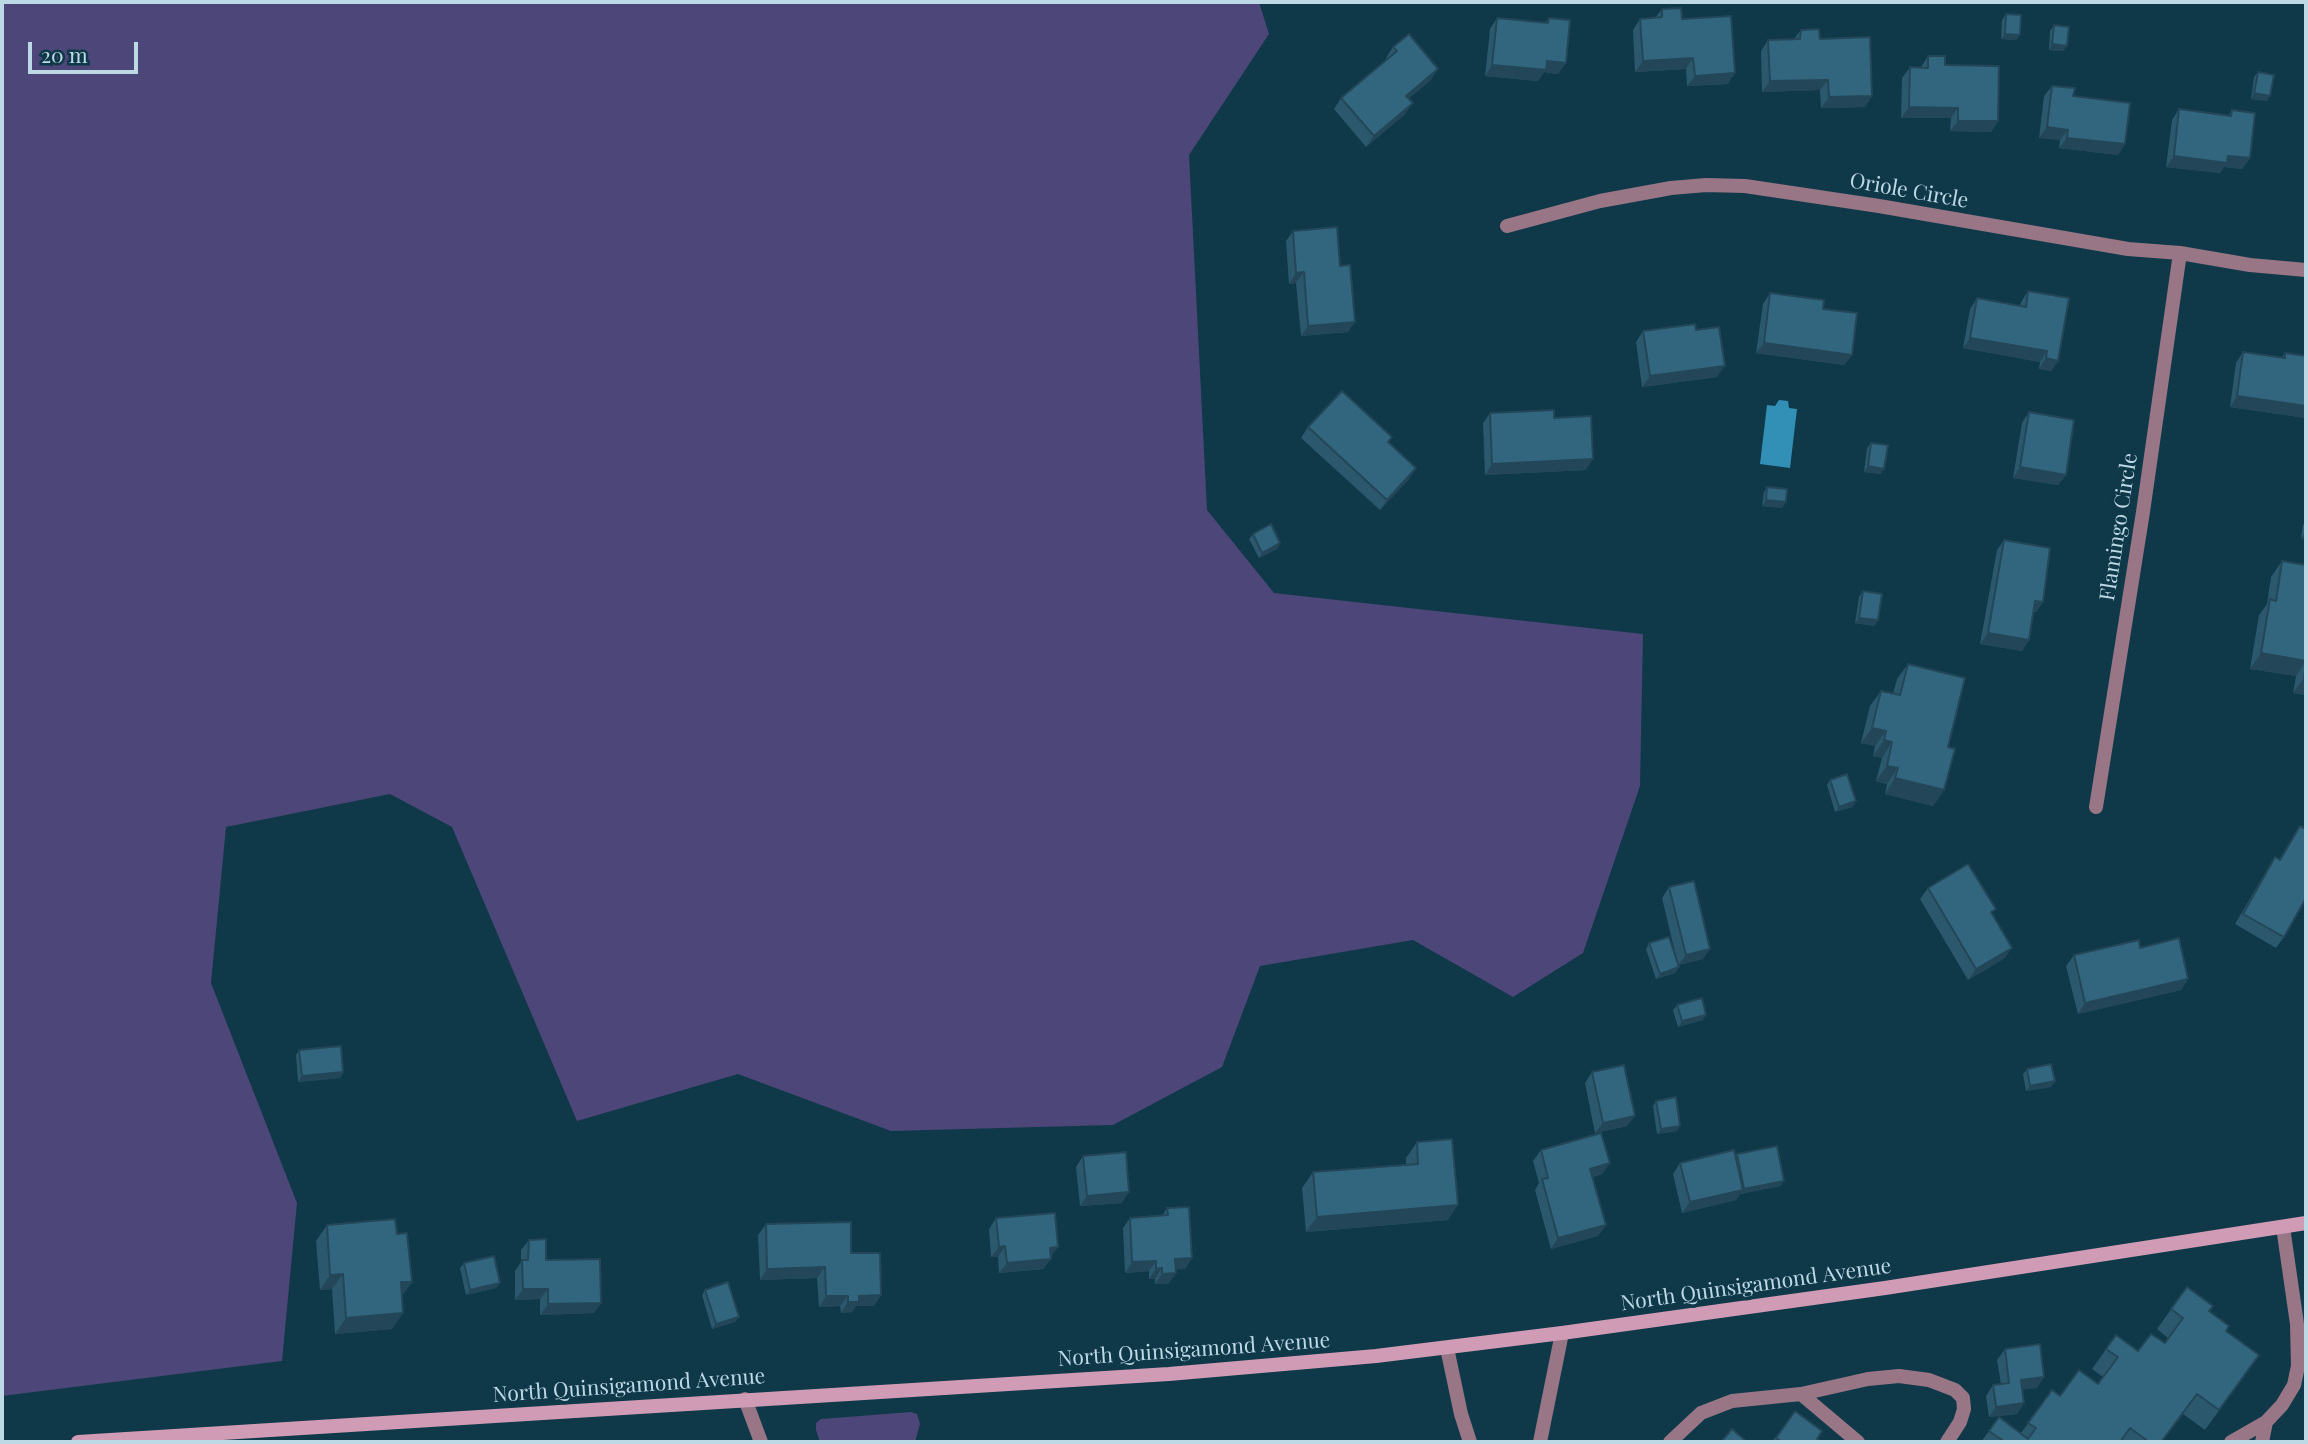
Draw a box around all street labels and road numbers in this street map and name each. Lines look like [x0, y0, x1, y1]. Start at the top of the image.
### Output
street label: Oriole Circle [1848, 168, 1970, 214]
street label: Flamingo Circle [2095, 451, 2143, 603]
street label: North Quinsigamond Avenue [1619, 1254, 1893, 1316]
street label: North Quinsigamond Avenue [1057, 1328, 1331, 1372]
street label: North Quinsigamond Avenue [492, 1364, 766, 1408]

